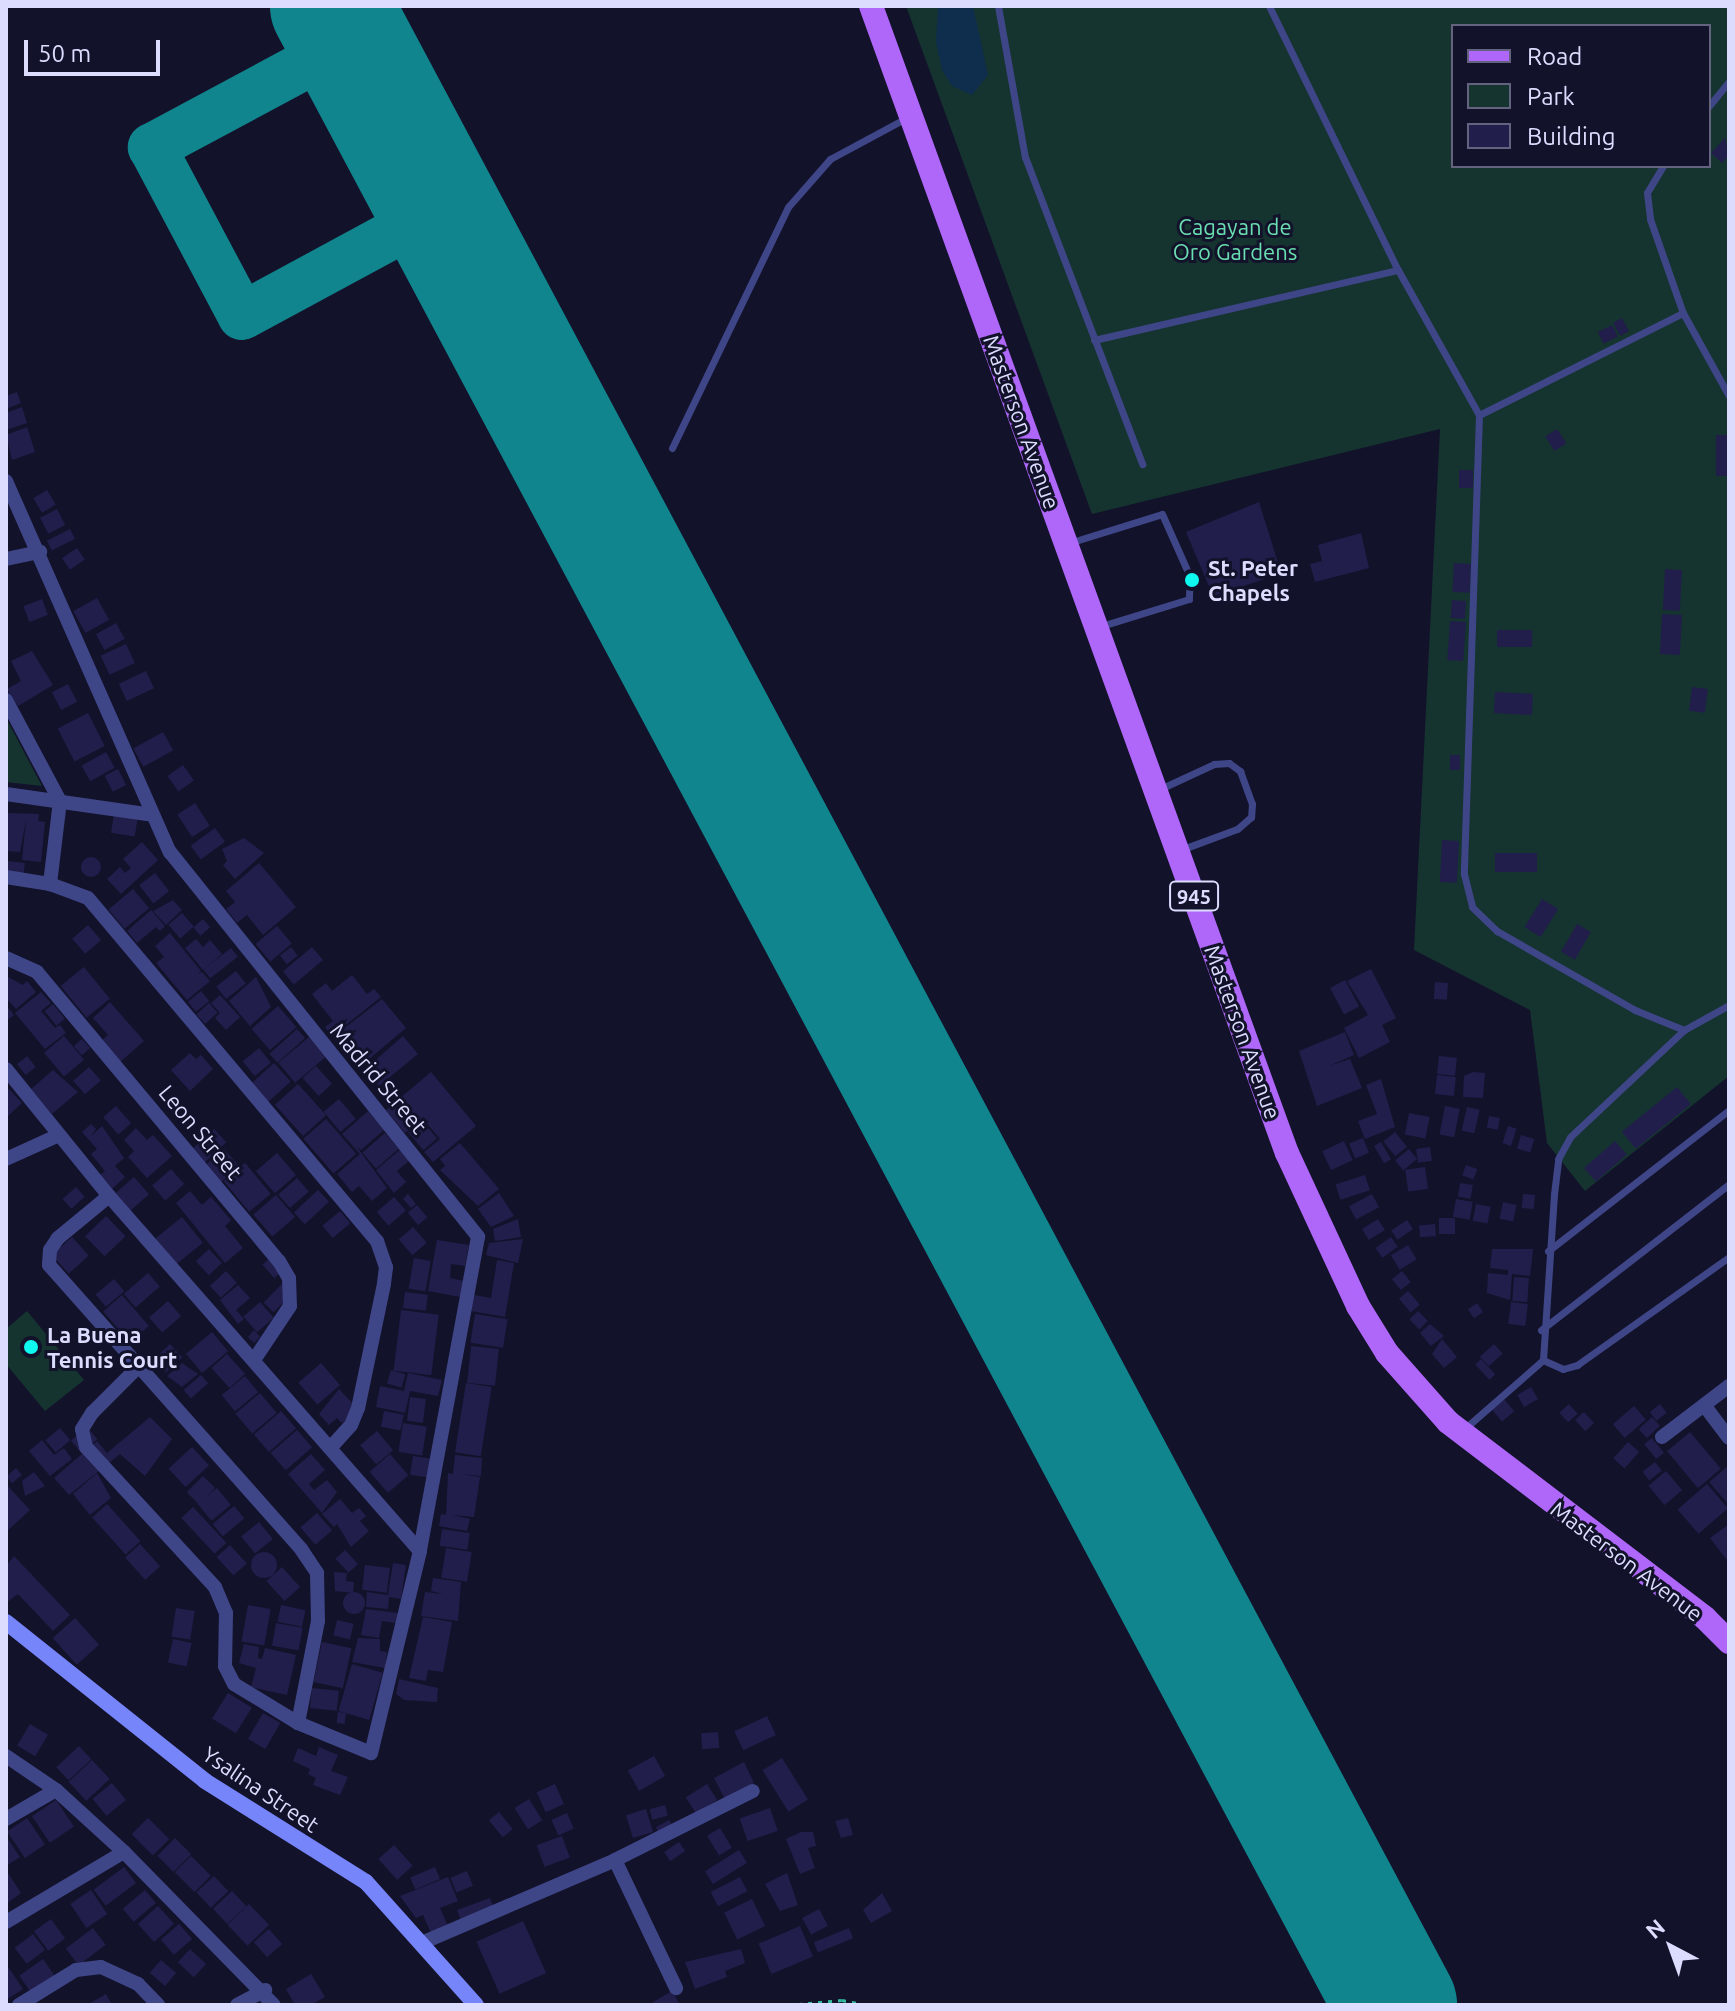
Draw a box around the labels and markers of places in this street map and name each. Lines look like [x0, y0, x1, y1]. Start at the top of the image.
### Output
place label: St. Peter Chapels [1208, 554, 1298, 606]
marker: St. Peter Chapels [1183, 571, 1201, 589]
place label: La Buena Tennis Court [47, 1321, 177, 1372]
marker: La Buena Tennis Court [22, 1338, 40, 1356]

